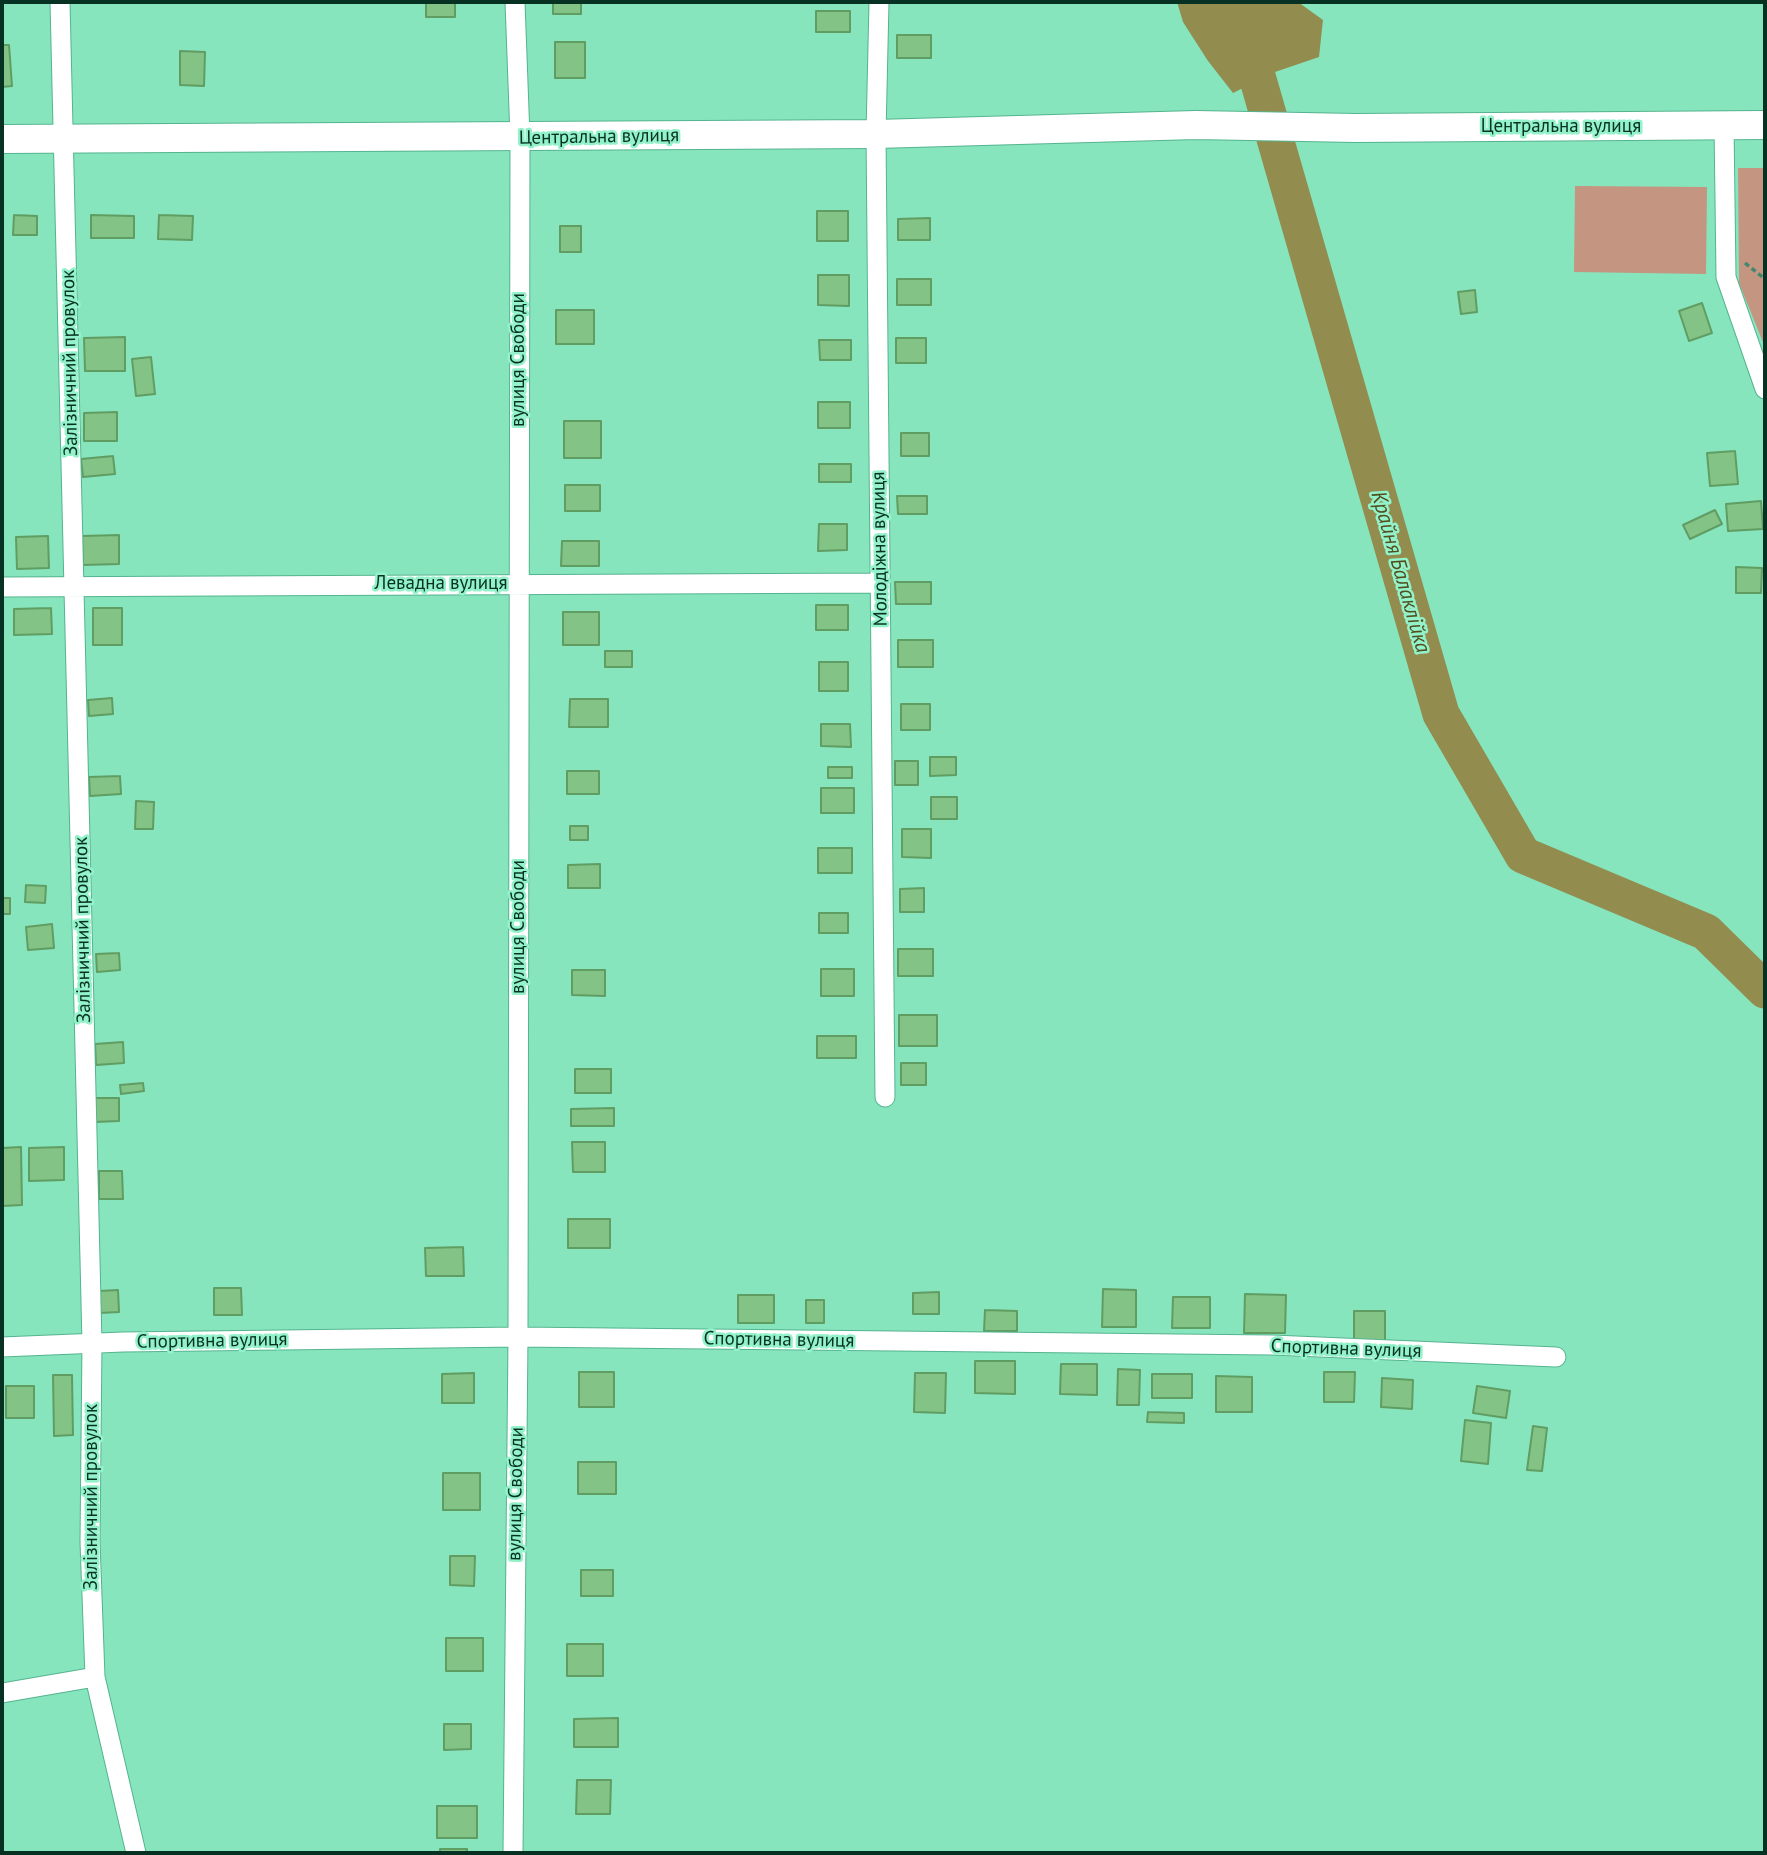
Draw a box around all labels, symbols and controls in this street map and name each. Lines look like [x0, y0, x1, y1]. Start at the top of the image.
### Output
street label: Центральна вулиця [1481, 116, 1641, 138]
street label: Центральна вулиця [519, 124, 679, 150]
street label: Залізничний провулок [57, 270, 83, 456]
street label: вулиця Свободи [508, 293, 530, 427]
street label: Молодіжна вулиця [867, 471, 893, 627]
water label: Крайня Балаклійка [1365, 488, 1435, 656]
street label: Левадна вулиця [375, 573, 507, 595]
street label: Залізничний провулок [70, 837, 96, 1023]
street label: вулиця Свободи [508, 860, 530, 994]
street label: Спортивна вулиця [703, 1327, 855, 1353]
street label: Спортивна вулиця [136, 1328, 288, 1354]
street label: Спортивна вулиця [1270, 1335, 1422, 1363]
street label: Залізничний провулок [81, 1404, 103, 1590]
street label: вулиця Свободи [503, 1427, 529, 1561]

